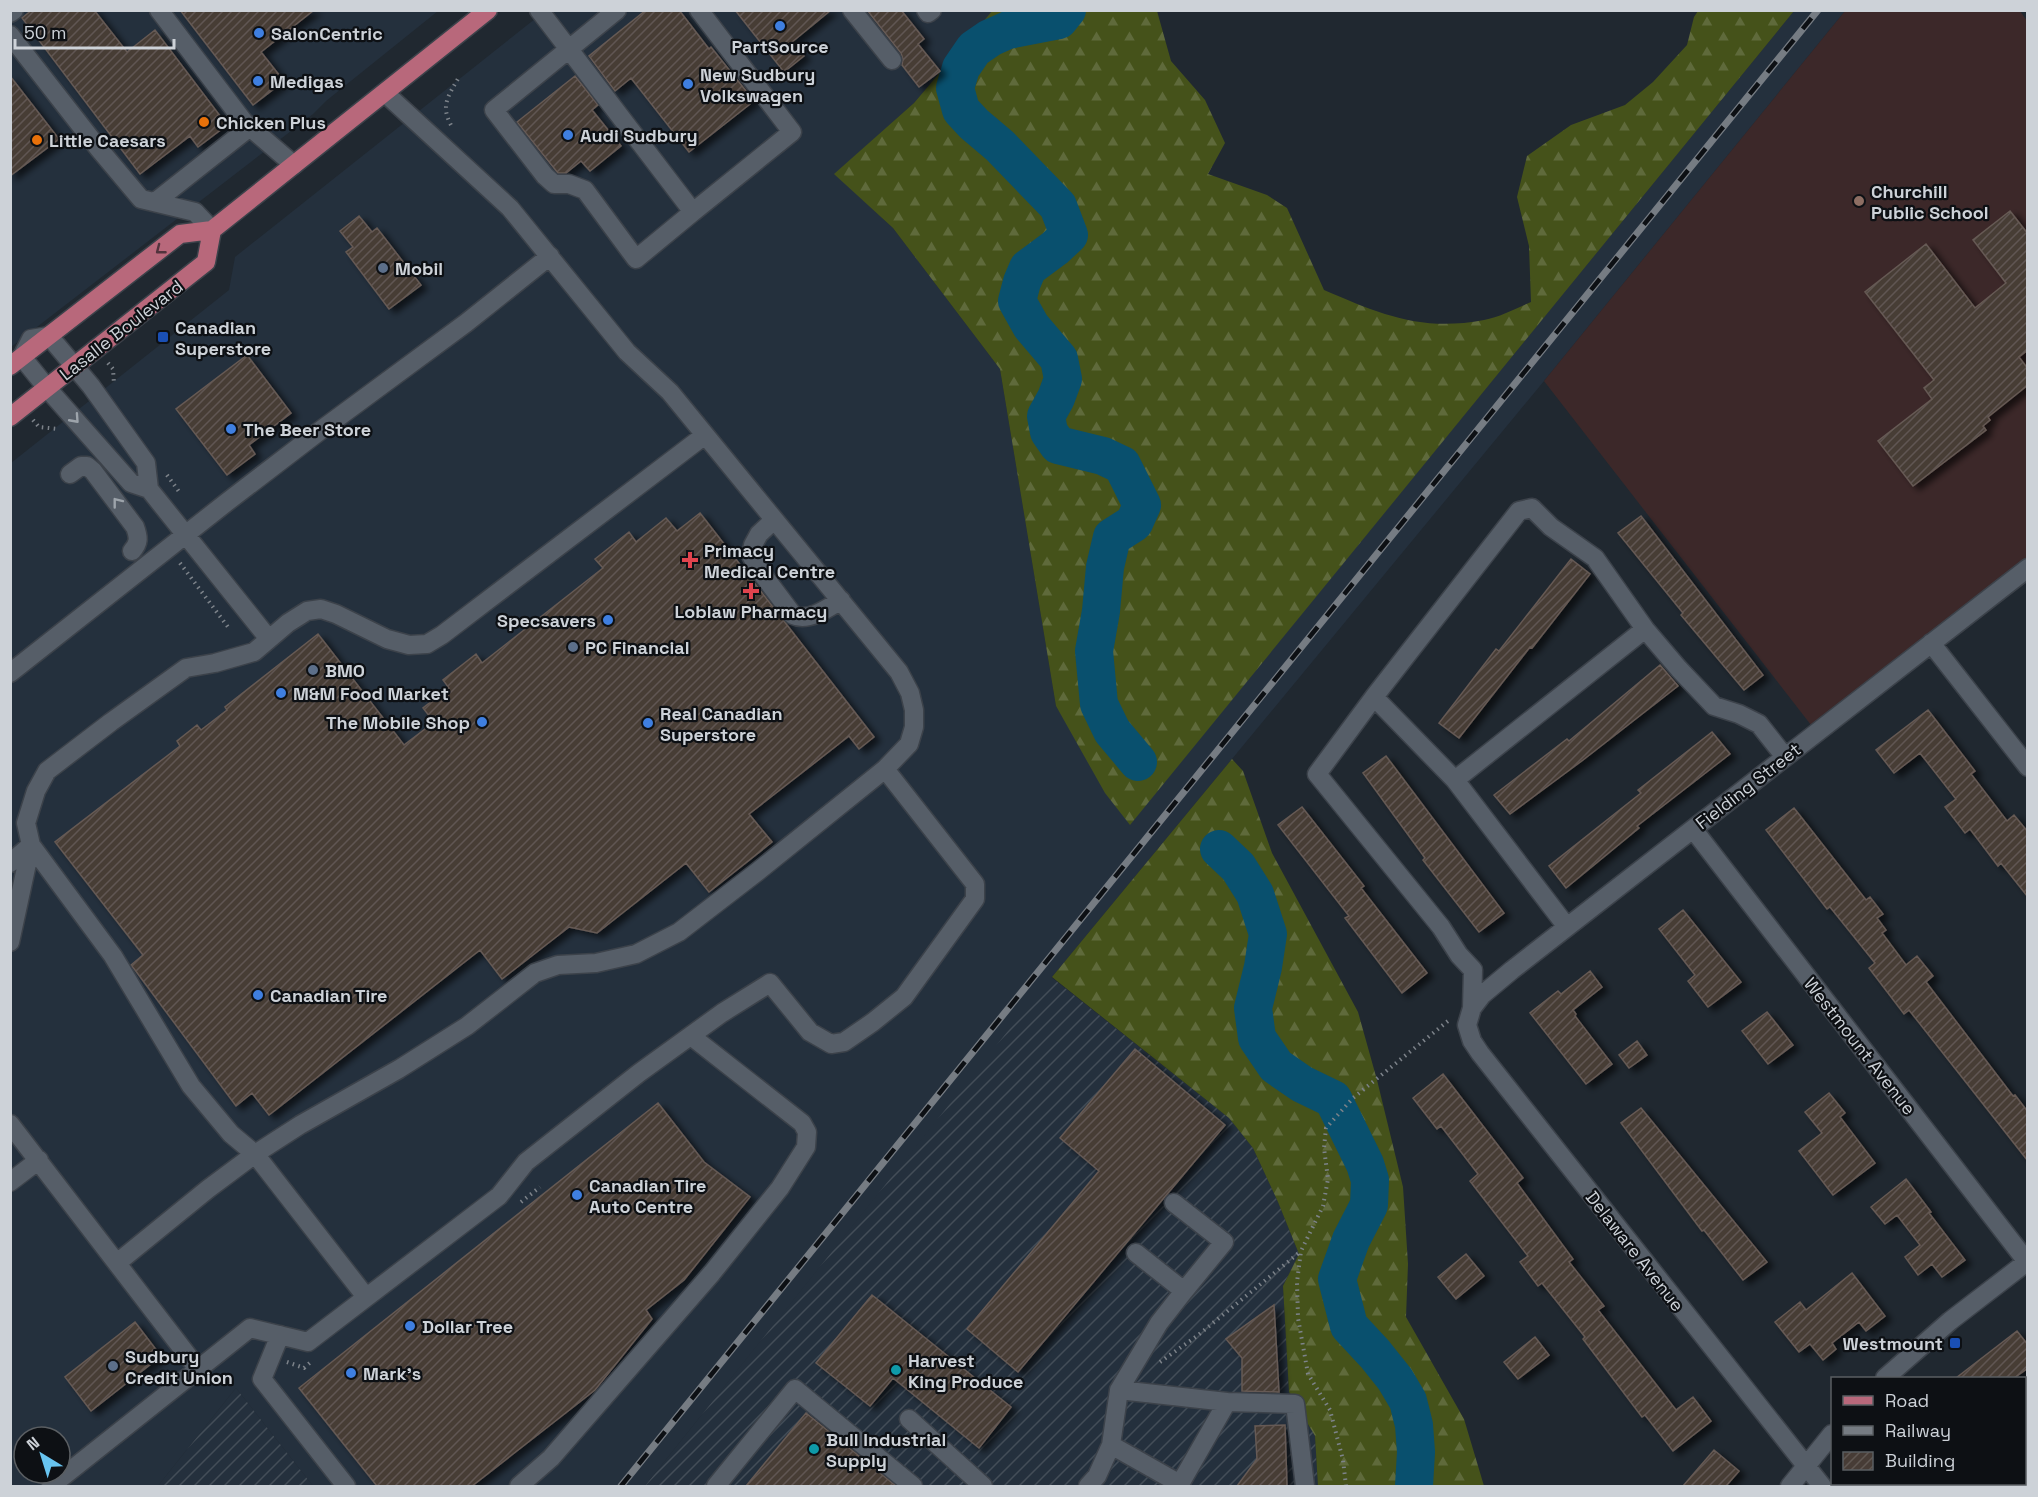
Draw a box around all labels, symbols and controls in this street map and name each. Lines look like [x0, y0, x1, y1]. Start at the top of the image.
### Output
scale bar [15, 12, 174, 50]
marker: PartSource [773, 19, 787, 33]
text: 50 m [24, 21, 66, 44]
place label: SalonCentric [271, 22, 383, 45]
marker: SalonCentric [252, 26, 266, 40]
place label: PartSource [731, 35, 829, 58]
place label: New Sudbury Volkswagen [700, 63, 815, 107]
place label: Medigas [270, 70, 344, 93]
marker: Medigas [251, 74, 265, 88]
marker: New Sudbury Volkswagen [681, 77, 695, 91]
place label: Chicken Plus [216, 111, 326, 134]
marker: Chicken Plus [197, 115, 211, 129]
place label: Audi Sudbury [580, 124, 698, 147]
marker: Audi Sudbury [561, 128, 575, 142]
place label: Little Caesars [49, 129, 166, 152]
marker: Little Caesars [30, 133, 44, 147]
place label: Churchill Public School [1871, 180, 1989, 224]
marker: Churchill Public School [1852, 194, 1866, 208]
one-way arrow [155, 242, 166, 253]
place label: Mobil [395, 257, 443, 280]
marker: Mobil [376, 261, 390, 275]
street label: Lasalle Boulevard [55, 275, 187, 385]
place label: Canadian Superstore [175, 316, 271, 360]
marker: Canadian Superstore [156, 330, 170, 344]
one-way arrow [68, 412, 79, 422]
place label: The Beer Store [243, 418, 371, 441]
marker: The Beer Store [224, 422, 238, 436]
one-way arrow [113, 497, 124, 508]
place label: Primacy Medical Centre [704, 539, 835, 583]
marker: Primacy Medical Centre [681, 551, 699, 569]
marker: Loblaw Pharmacy [744, 584, 758, 598]
place label: Loblaw Pharmacy [675, 600, 827, 623]
place label: Specsavers [497, 609, 596, 632]
marker: Specsavers [601, 613, 615, 627]
place label: PC Financial [585, 636, 690, 659]
marker: PC Financial [566, 640, 580, 654]
place label: BMO [325, 659, 365, 682]
marker: BMO [306, 663, 320, 677]
place label: M&M Food Market [293, 682, 449, 705]
marker: M&M Food Market [274, 686, 288, 700]
place label: Real Canadian Superstore [660, 702, 783, 746]
place label: The Mobile Shop [326, 711, 470, 734]
marker: The Mobile Shop [475, 715, 489, 729]
marker: Real Canadian Superstore [641, 716, 655, 730]
street label: Fielding Street [1691, 738, 1805, 834]
street label: Westmount Avenue [1799, 973, 1921, 1119]
place label: Canadian Tire [270, 984, 387, 1007]
marker: Canadian Tire [251, 988, 265, 1002]
place label: Canadian Tire Auto Centre [589, 1174, 706, 1218]
street label: Delaware Avenue [1581, 1186, 1689, 1316]
marker: Canadian Tire Auto Centre [570, 1188, 584, 1202]
place label: Dollar Tree [422, 1315, 513, 1338]
marker: Dollar Tree [403, 1319, 417, 1333]
place label: Westmount [1843, 1332, 1943, 1355]
marker: Westmount [1948, 1336, 1962, 1350]
place label: Sudbury Credit Union [125, 1345, 233, 1389]
place label: Harvest King Produce [908, 1349, 1023, 1393]
marker: Sudbury Credit Union [106, 1359, 120, 1373]
place label: Mark's [363, 1362, 421, 1385]
marker: Harvest King Produce [889, 1363, 903, 1377]
marker: Mark's [344, 1366, 358, 1380]
legend [1831, 1377, 2026, 1485]
text: Road [1885, 1389, 1929, 1412]
text: Railway [1885, 1419, 1951, 1442]
north arrow [12, 1425, 72, 1485]
place label: Bull Industrial Supply [826, 1428, 946, 1472]
text: N [22, 1432, 44, 1455]
marker: Bull Industrial Supply [807, 1442, 821, 1456]
text: Building [1885, 1449, 1955, 1472]

